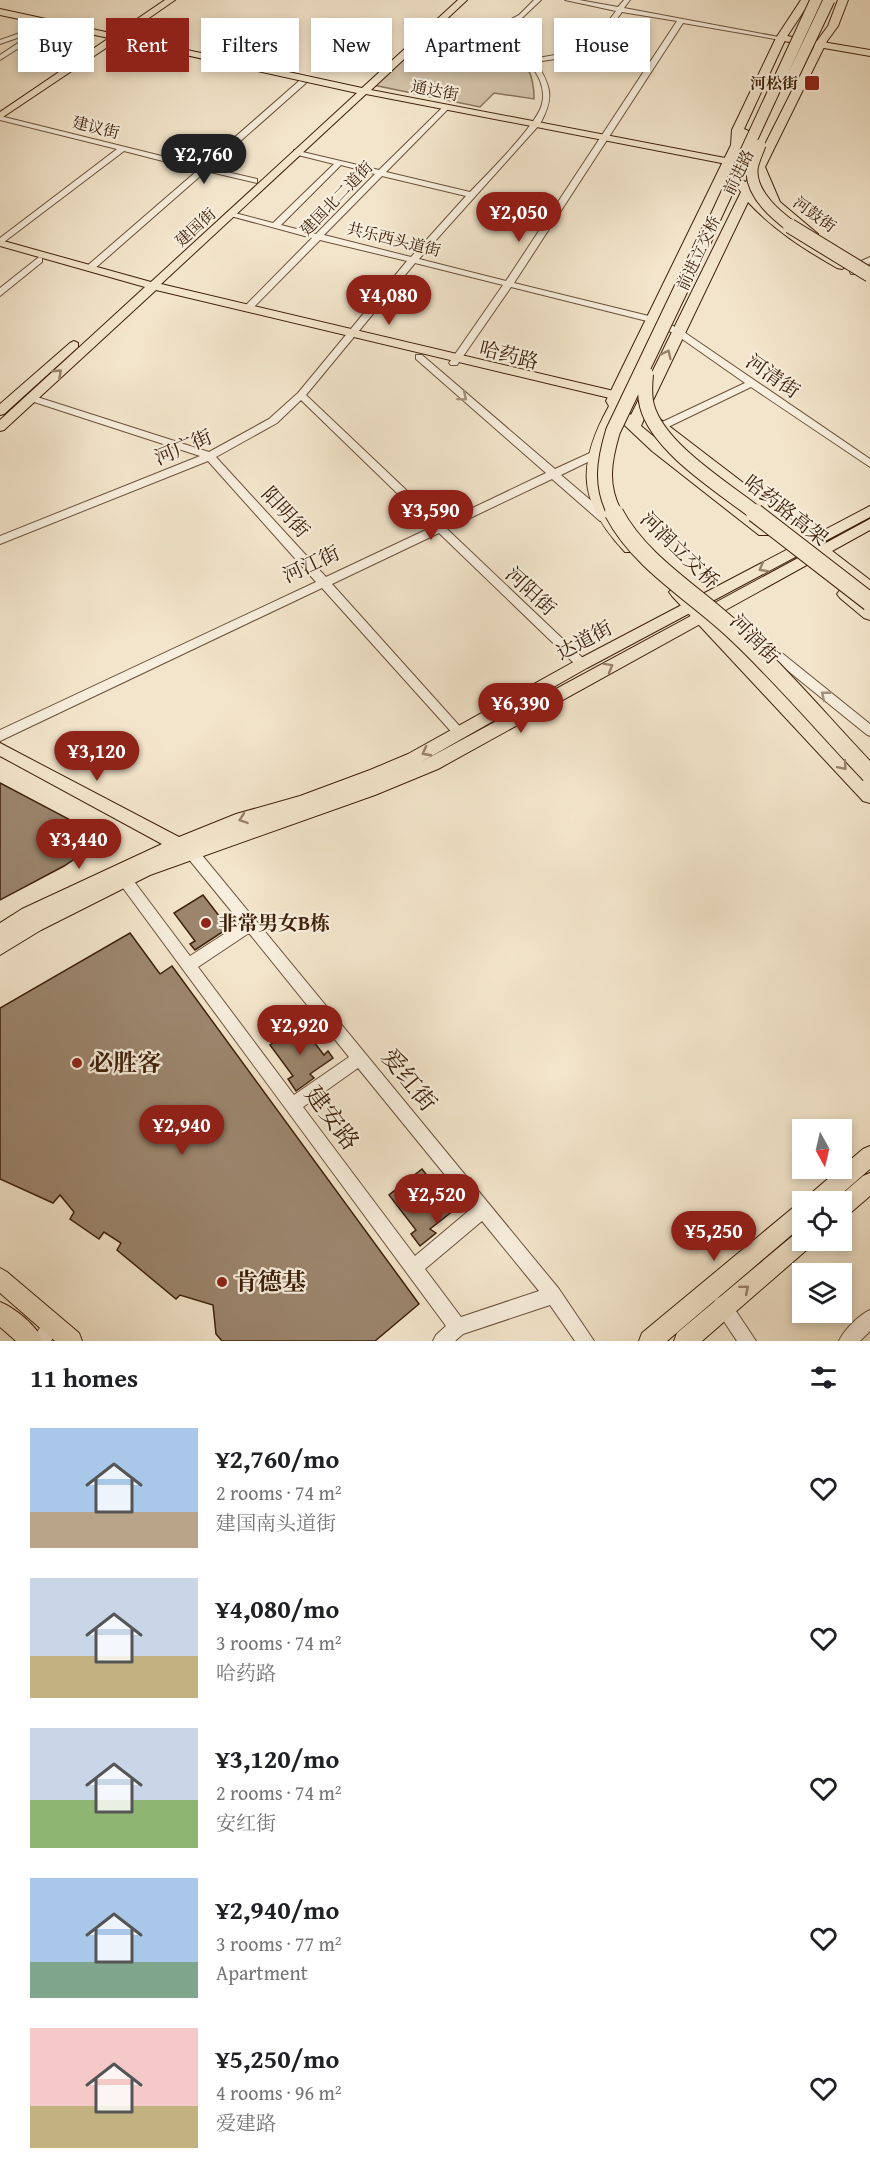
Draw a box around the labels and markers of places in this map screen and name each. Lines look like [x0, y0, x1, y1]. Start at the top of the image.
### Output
place label: 河松街 [750, 71, 798, 95]
marker: 河松街 [803, 74, 821, 92]
pin: ¥2,760 [155, 134, 253, 185]
pin: ¥2,050 [470, 192, 568, 243]
pin: ¥4,080 [340, 275, 438, 326]
pin: ¥3,590 [382, 490, 480, 541]
pin: ¥6,390 [472, 683, 570, 734]
pin: ¥3,120 [48, 731, 146, 782]
pin: ¥3,440 [30, 819, 128, 870]
place label: 非常男女B栋 [218, 908, 330, 937]
marker: 非常男女B栋 [199, 916, 213, 930]
pin: ¥2,920 [251, 1005, 349, 1056]
place label: 必胜客 [89, 1045, 161, 1080]
marker: 必胜客 [70, 1056, 84, 1070]
pin: ¥2,940 [133, 1105, 231, 1156]
pin: ¥2,520 [388, 1174, 486, 1225]
pin: ¥5,250 [665, 1211, 763, 1262]
place label: 肯德基 [234, 1264, 306, 1299]
marker: 肯德基 [215, 1275, 229, 1289]

